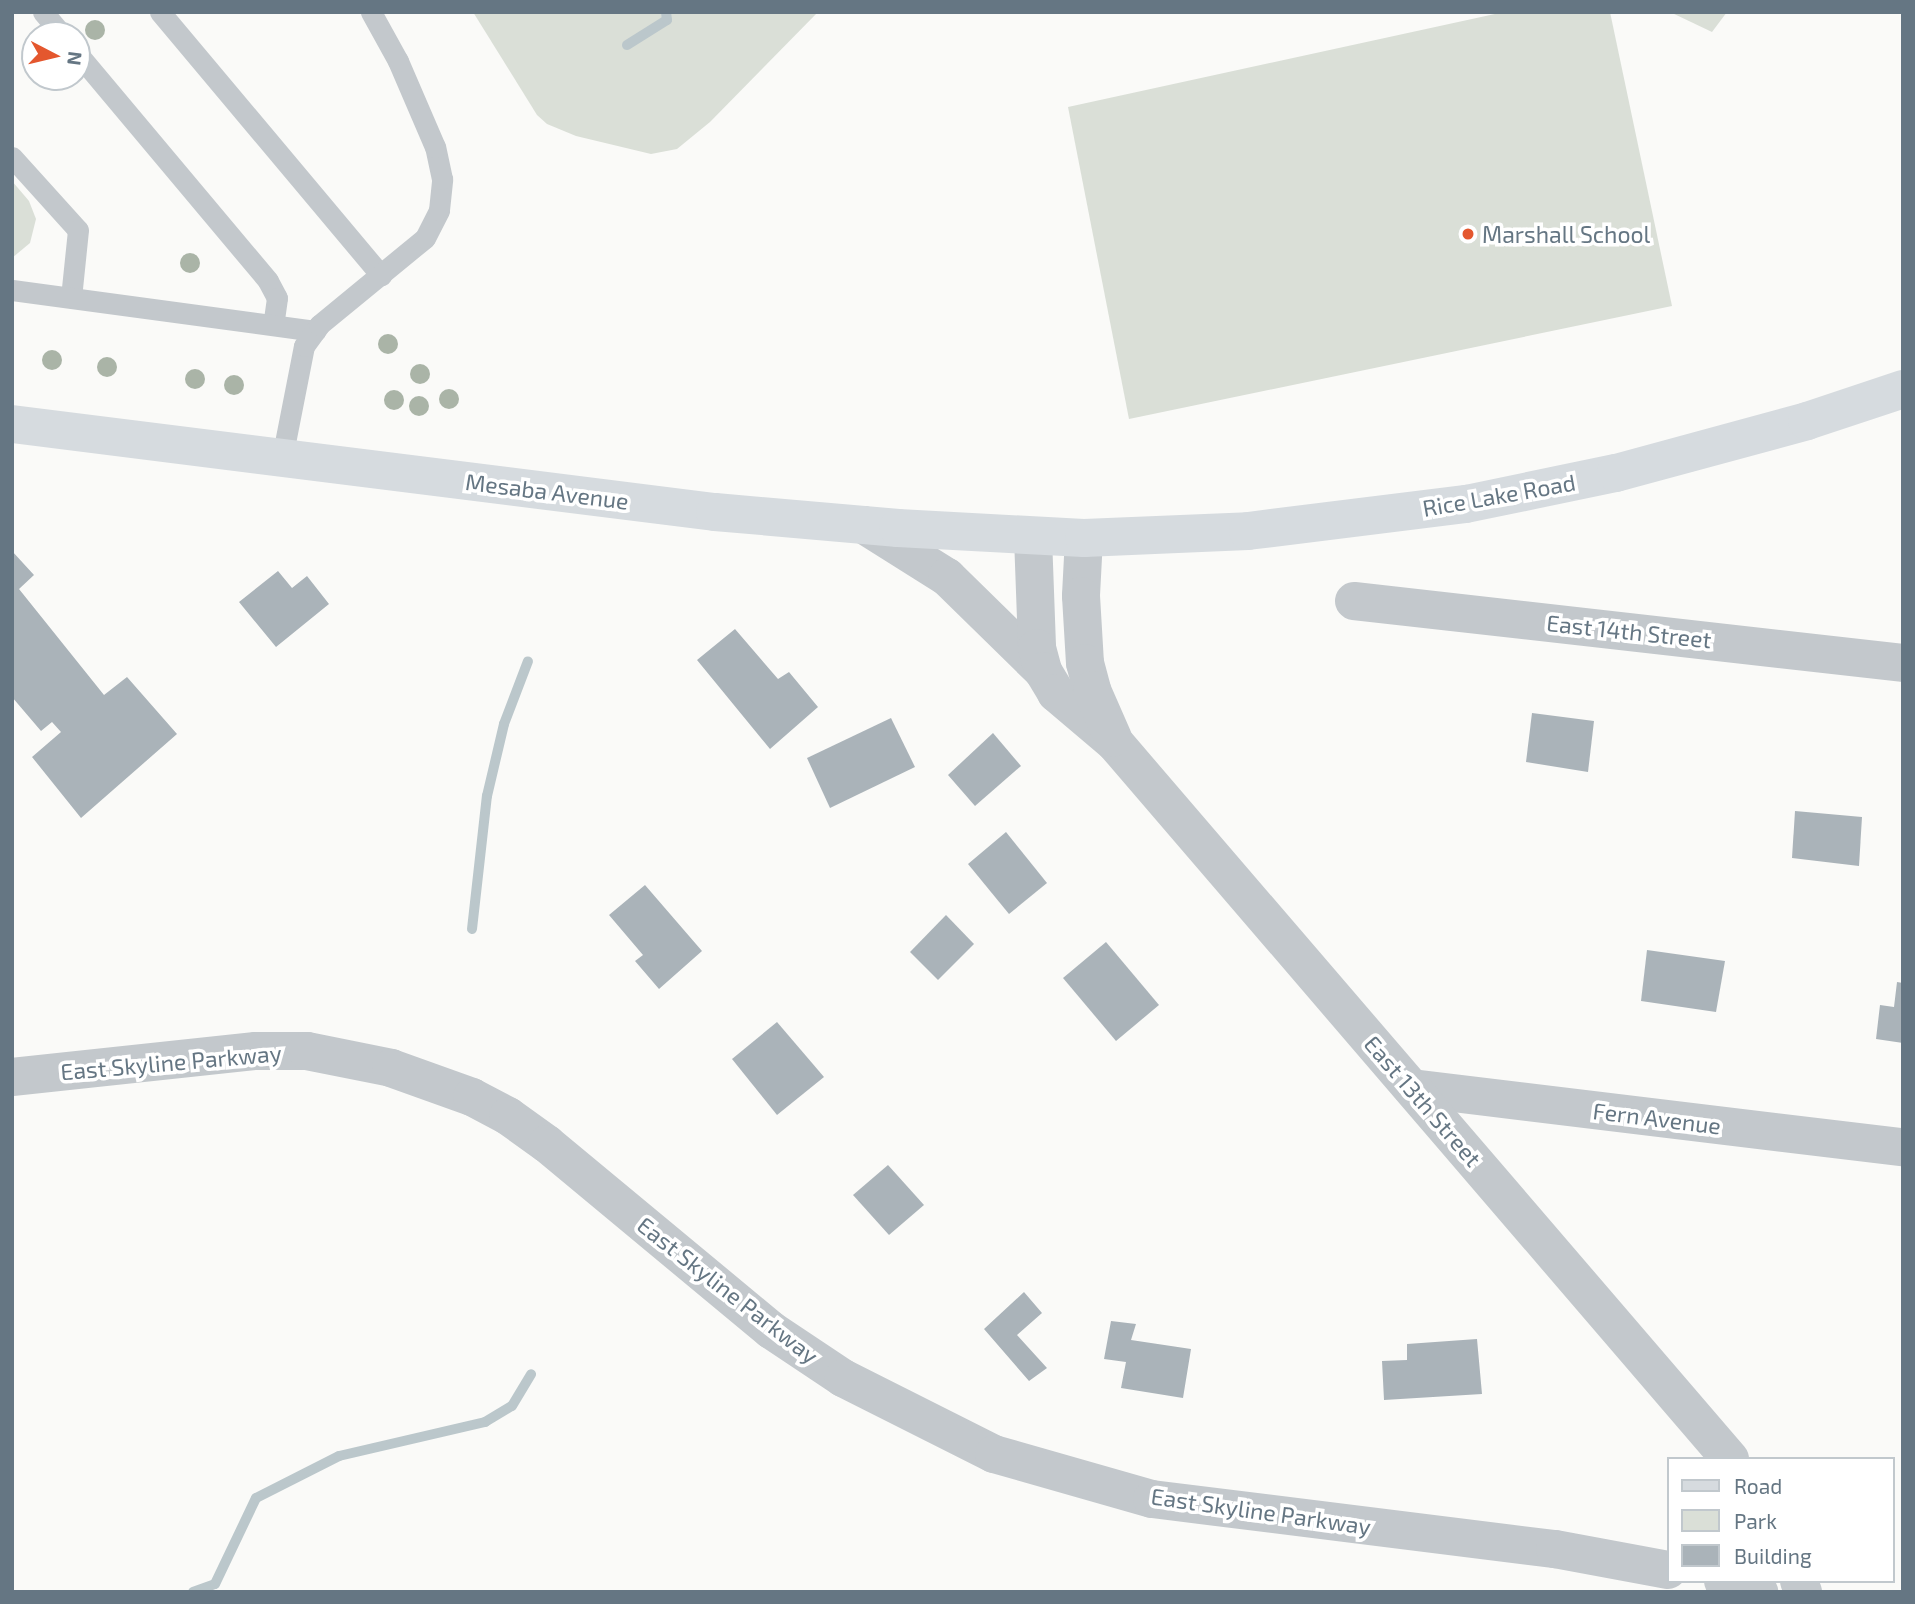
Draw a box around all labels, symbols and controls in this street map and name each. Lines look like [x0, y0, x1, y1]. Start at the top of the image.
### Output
north arrow [21, 21, 91, 91]
text: N [63, 50, 88, 67]
place label: Marshall School [1482, 220, 1651, 248]
marker: Marshall School [1460, 226, 1476, 242]
street label: Mesaba Avenue [464, 467, 630, 515]
street label: Rice Lake Road [1420, 468, 1578, 522]
street label: East 14th Street [1545, 609, 1713, 653]
street label: East 13th Street [1359, 1030, 1487, 1172]
street label: East Skyline Parkway [59, 1039, 283, 1085]
street label: Fern Avenue [1591, 1096, 1723, 1140]
street label: East Skyline Parkway [632, 1211, 824, 1369]
legend [1666, 1457, 1894, 1583]
text: Road [1734, 1473, 1782, 1498]
street label: East Skyline Parkway [1149, 1482, 1373, 1540]
text: Park [1734, 1508, 1777, 1533]
text: Building [1734, 1543, 1812, 1568]

